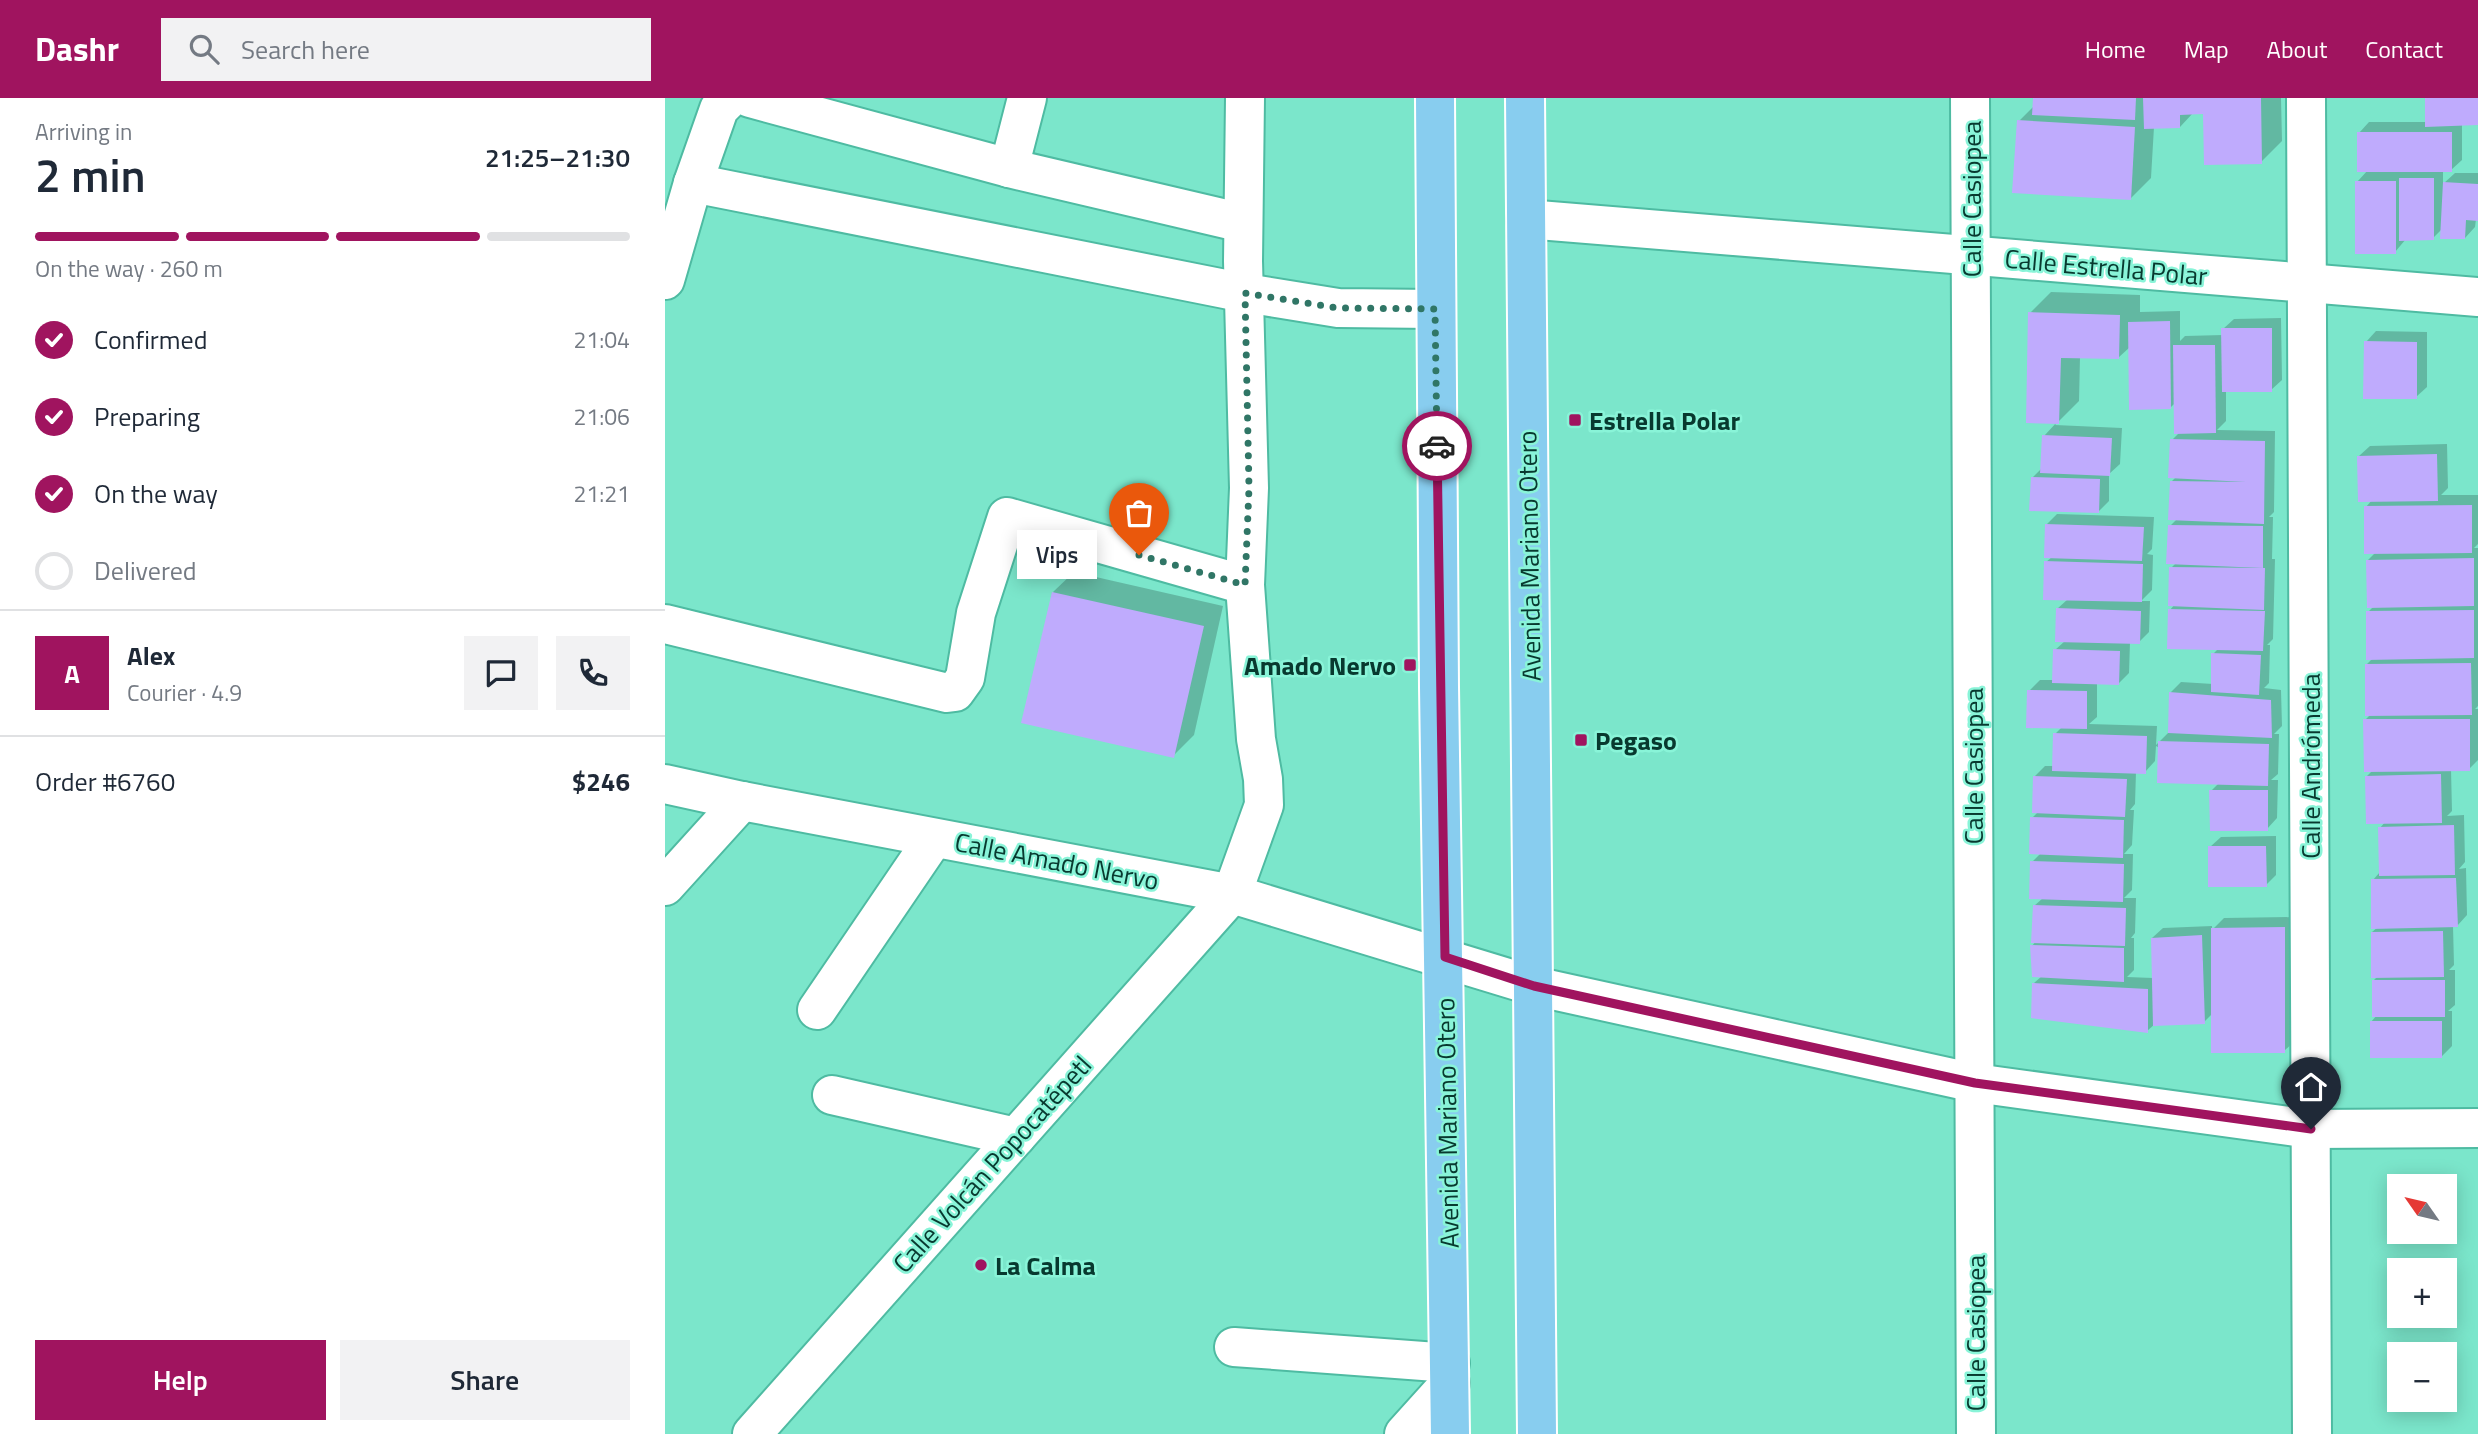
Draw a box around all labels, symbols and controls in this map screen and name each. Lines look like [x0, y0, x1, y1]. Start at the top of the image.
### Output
search box [161, 18, 651, 81]
text: Dashr [35, 24, 119, 74]
icon: search [185, 30, 223, 68]
text: Search here [241, 30, 370, 69]
text: Home [2085, 31, 2146, 67]
text: Map [2184, 31, 2229, 67]
text: About [2267, 31, 2327, 67]
text: Contact [2365, 31, 2443, 67]
text: Arriving in [35, 114, 132, 149]
street label: Calle Casiopea [1952, 121, 1991, 277]
text: 21:25–21:30 [485, 138, 630, 177]
text: 2 min [35, 140, 146, 210]
street label: Calle Estrella Polar [2003, 239, 2209, 295]
text: On the way · 260 m [35, 251, 223, 286]
text: Confirmed [94, 320, 208, 359]
icon: check [35, 321, 73, 359]
text: 21:04 [573, 322, 630, 357]
text: Preparing [94, 397, 200, 436]
icon: check [35, 398, 73, 436]
text: 21:06 [573, 399, 630, 434]
place label: Estrella Polar [1589, 401, 1741, 440]
courier [1402, 411, 1472, 481]
marker: Estrella Polar [1567, 412, 1583, 428]
icon: car [1418, 427, 1456, 465]
street label: Avenida Mariano Otero [1507, 430, 1551, 682]
text: On the way [94, 474, 218, 513]
icon: check [35, 475, 73, 513]
text: 21:21 [573, 476, 630, 511]
pin [1109, 483, 1169, 555]
icon: bag [1120, 494, 1158, 532]
callout: Vips [1016, 531, 1097, 580]
text: Vips [1036, 537, 1078, 572]
text: Delivered [94, 551, 197, 590]
text: Alex [127, 636, 175, 675]
button: chat [464, 636, 538, 710]
button: phone [556, 636, 630, 710]
place label: Amado Nervo [1244, 646, 1396, 685]
text: A [64, 654, 80, 693]
marker: Amado Nervo [1402, 657, 1418, 673]
street label: Calle Andrómeda [2291, 673, 2330, 859]
text: Courier · 4.9 [127, 675, 242, 710]
street label: Calle Casiopea [1954, 688, 1993, 844]
place label: Pegaso [1595, 721, 1677, 760]
marker: Pegaso [1573, 732, 1589, 748]
text: Order #6760 [35, 762, 175, 801]
text: $246 [572, 762, 630, 801]
street label: Calle Amado Nervo [952, 822, 1162, 900]
street label: Avenida Mariano Otero [1425, 997, 1469, 1249]
street label: Calle Volcán Popocatépetl [883, 1047, 1101, 1281]
pin [2281, 1057, 2341, 1129]
icon: home [2292, 1068, 2330, 1106]
north arrow [2387, 1174, 2457, 1244]
map controls [2387, 1174, 2457, 1412]
place label: La Calma [995, 1246, 1096, 1285]
street label: Calle Casiopea [1956, 1255, 1995, 1411]
marker: La Calma [973, 1257, 989, 1273]
button: + [2387, 1258, 2457, 1328]
button: Help [35, 1340, 326, 1420]
button: Share [340, 1340, 630, 1420]
button: − [2387, 1342, 2457, 1412]

